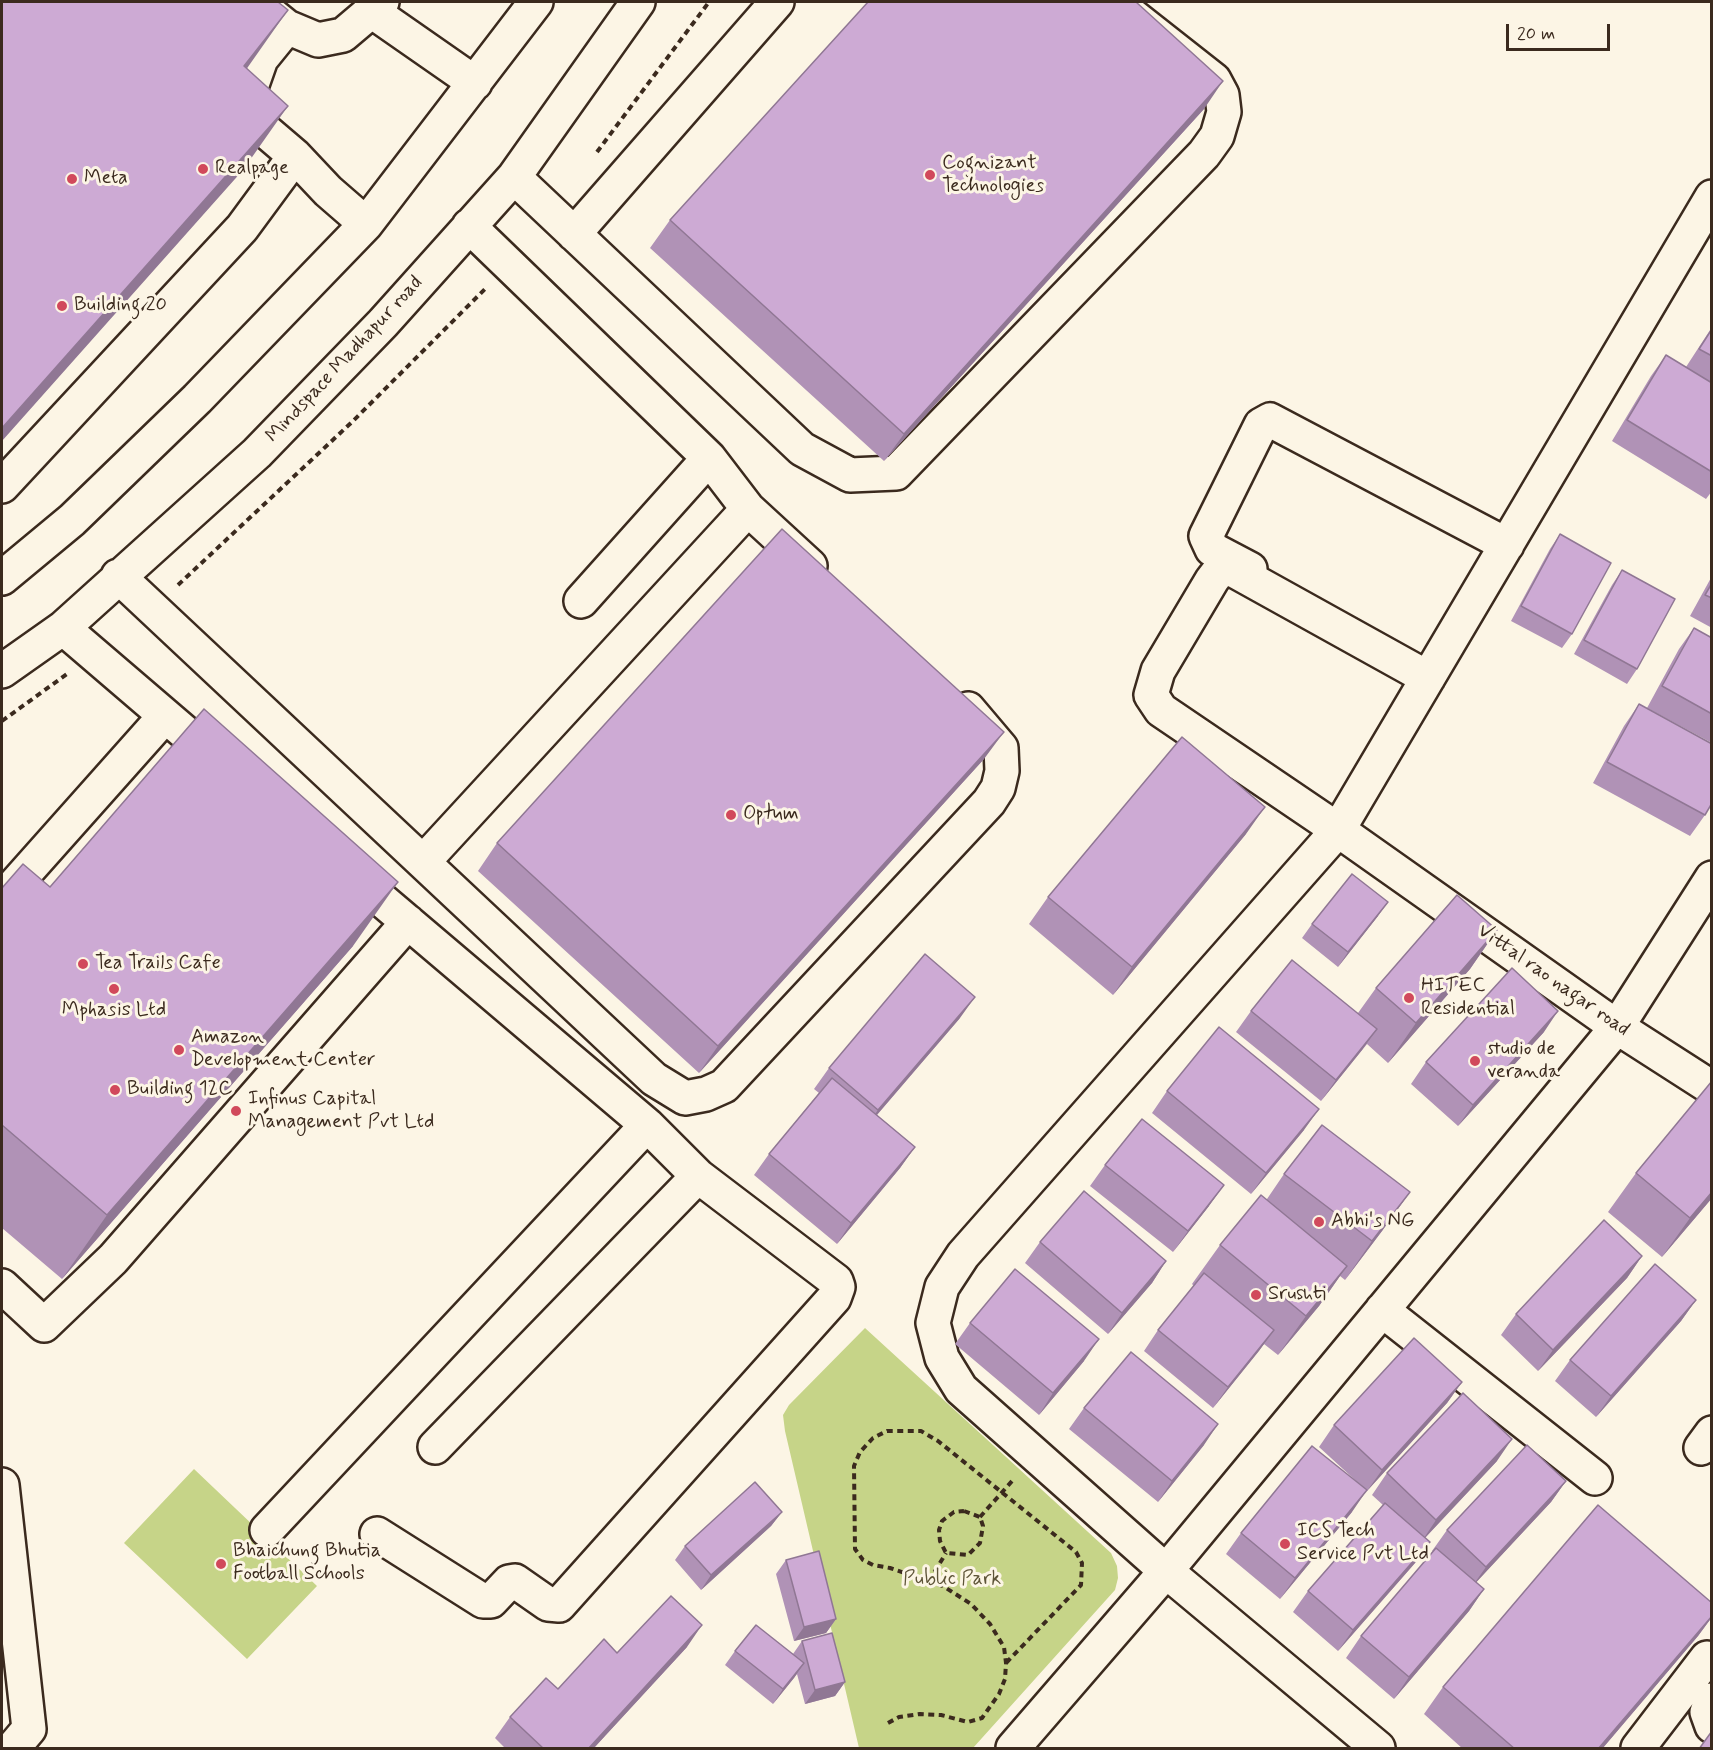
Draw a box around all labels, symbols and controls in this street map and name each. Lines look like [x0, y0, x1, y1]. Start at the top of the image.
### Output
scale bar [1509, 12, 1612, 50]
text: 20 m [1517, 22, 1555, 46]
place label: Cognizant Technologies [942, 152, 1044, 199]
place label: Realpage [215, 157, 289, 181]
marker: Realpage [196, 162, 210, 176]
place label: Meta [84, 167, 128, 191]
marker: Cognizant Technologies [923, 168, 937, 182]
marker: Meta [65, 172, 79, 186]
street label: Mindspace Madhapur road [261, 272, 429, 448]
place label: Building 20 [74, 294, 167, 318]
marker: Building 20 [55, 299, 69, 313]
place label: Optum [743, 803, 799, 827]
marker: Optum [724, 808, 738, 822]
street label: Vittal rao nagar road [1472, 920, 1634, 1042]
place label: Tea Trails Cafe [95, 952, 221, 976]
marker: Tea Trails Cafe [76, 957, 90, 971]
place label: HITEC Residential [1421, 975, 1515, 1022]
marker: Mphasis Ltd [107, 982, 121, 996]
marker: HITEC Residential [1402, 991, 1416, 1005]
place label: Mphasis Ltd [62, 999, 166, 1023]
place label: Amazon Development Center [191, 1026, 375, 1073]
place label: studio de veranda [1487, 1038, 1560, 1085]
marker: Amazon Development Center [172, 1043, 186, 1057]
marker: studio de veranda [1468, 1054, 1482, 1068]
place label: Building 12C [127, 1078, 232, 1102]
marker: Building 12C [108, 1083, 122, 1097]
place label: Infinus Capital Management Pvt Ltd [248, 1088, 434, 1135]
marker: Infinus Capital Management Pvt Ltd [229, 1104, 243, 1118]
place label: Abhi's NG [1331, 1210, 1414, 1234]
marker: Abhi's NG [1312, 1215, 1326, 1229]
place label: Srushti [1268, 1283, 1326, 1307]
marker: Srushti [1249, 1288, 1263, 1302]
place label: ICS Tech Service Pvt Ltd [1297, 1520, 1429, 1567]
marker: ICS Tech Service Pvt Ltd [1278, 1537, 1292, 1551]
place label: Bhaichung Bhutia Football Schools [233, 1540, 381, 1587]
marker: Bhaichung Bhutia Football Schools [214, 1557, 228, 1571]
park label: Public Park [903, 1568, 1001, 1592]

